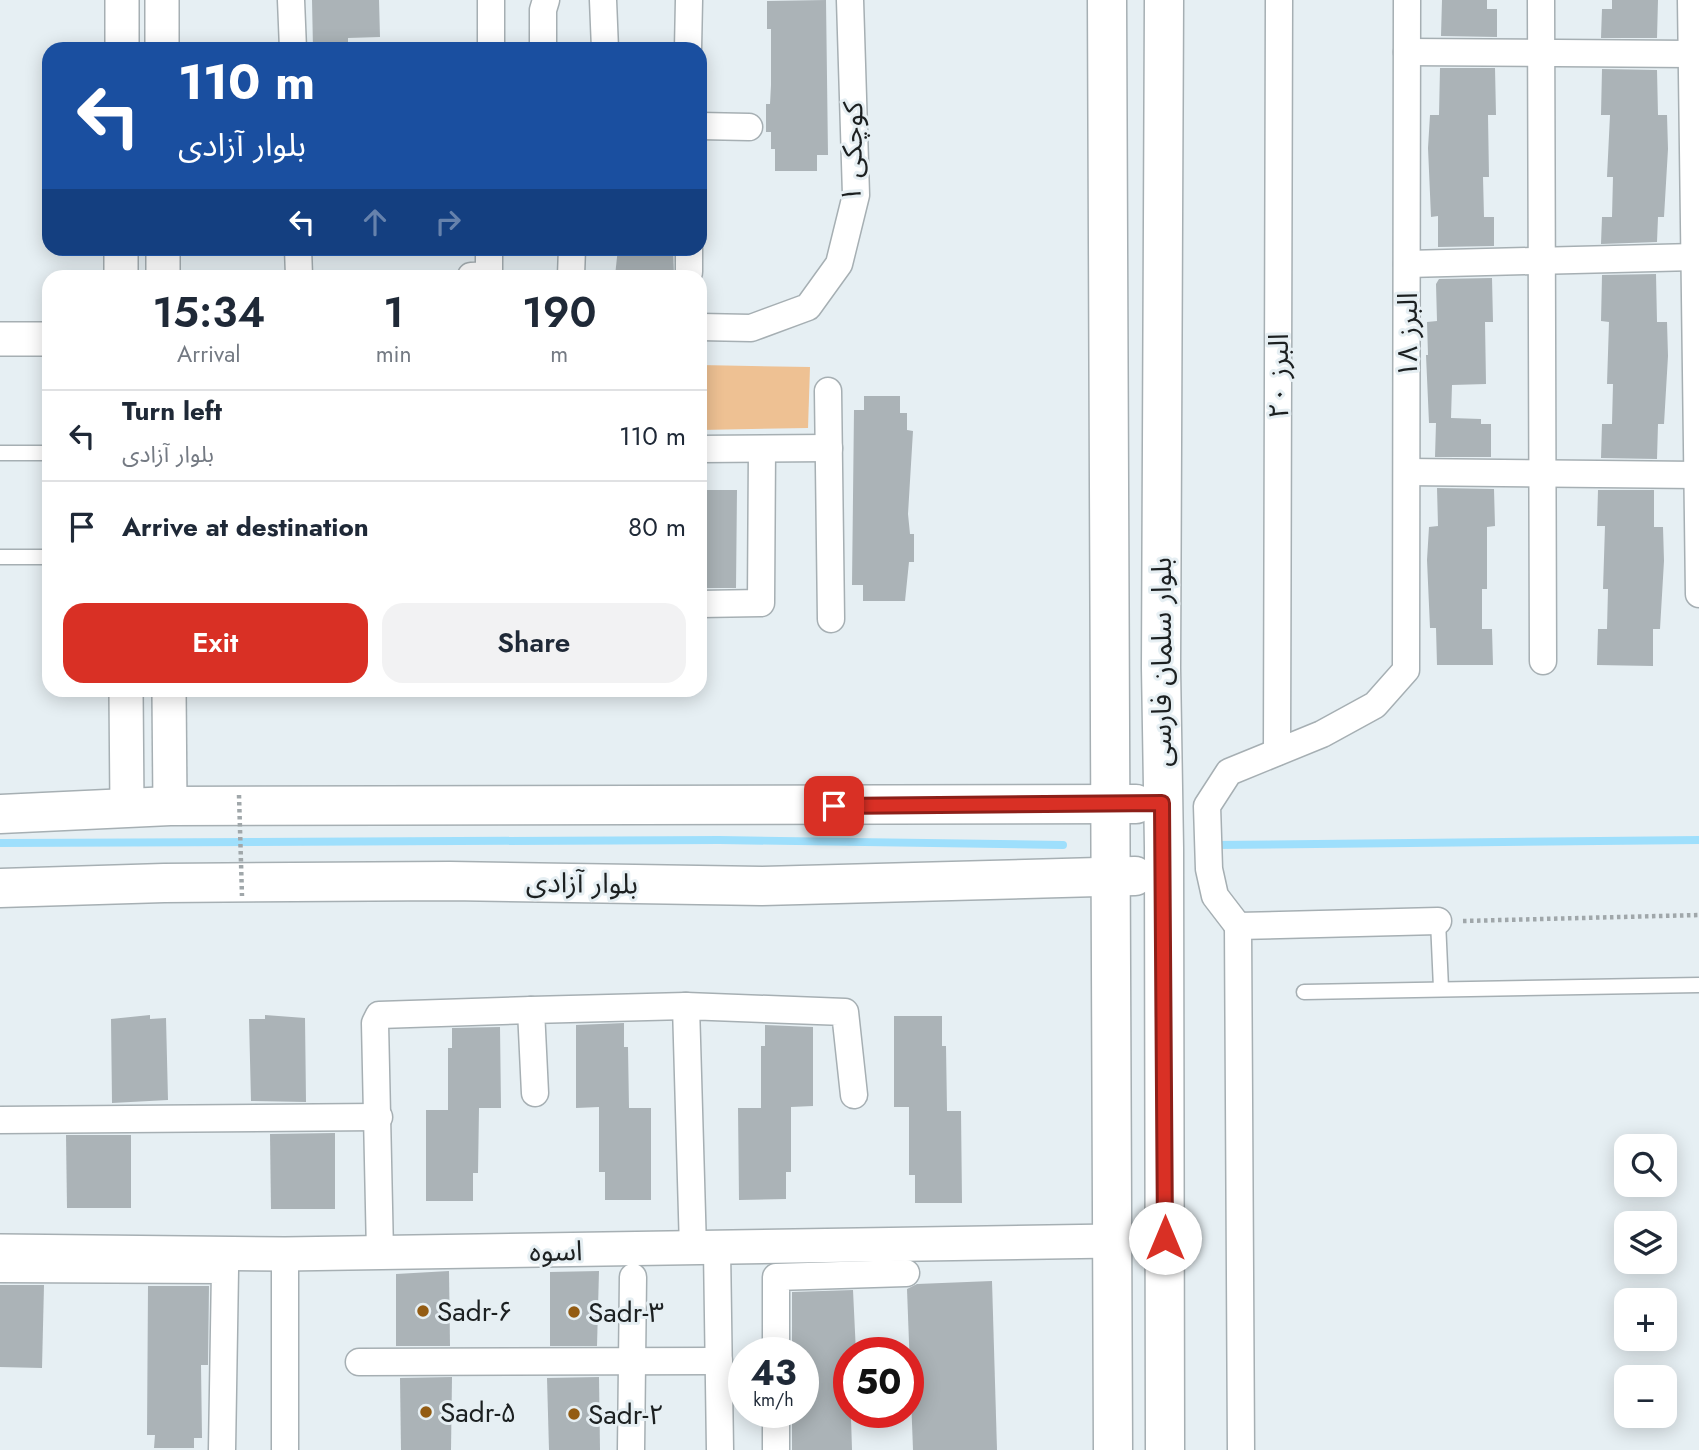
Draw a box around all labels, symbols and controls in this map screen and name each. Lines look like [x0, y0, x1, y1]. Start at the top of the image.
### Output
text: 110 m [178, 47, 315, 117]
icon: left [63, 70, 154, 161]
street label: کوچکی ۱ [831, 101, 873, 203]
text: بلوار آزادی [178, 122, 306, 168]
icon: left [283, 203, 321, 241]
icon: ahead [356, 203, 394, 241]
icon: right [429, 203, 467, 241]
text: 15:34 [152, 282, 265, 343]
text: 1 [383, 282, 404, 343]
text: 190 [522, 282, 597, 343]
street label: البرز ۱۸ [1387, 292, 1428, 378]
street label: البرز ۲۰ [1258, 333, 1299, 419]
text: Arrival [177, 337, 241, 371]
text: min [376, 337, 412, 371]
text: m [550, 337, 568, 371]
text: Turn left [122, 392, 222, 430]
icon: left [63, 417, 101, 455]
text: 110 m [619, 417, 686, 455]
text: بلوار آزادی [122, 437, 214, 471]
icon: arrive [63, 508, 101, 546]
text: Arrive at destination [122, 508, 369, 546]
text: 80 m [628, 508, 686, 546]
street label: بلوار سلمان فارسی [1141, 557, 1182, 767]
button: Exit [63, 603, 368, 683]
button: Share [382, 603, 686, 683]
pin [804, 776, 864, 836]
icon: arrive [815, 787, 853, 825]
street label: بلوار آزادی [526, 862, 638, 904]
map controls [1614, 1134, 1677, 1428]
button: search [1614, 1134, 1677, 1197]
position arrow [1128, 1201, 1202, 1275]
button: layers [1614, 1211, 1677, 1274]
street label: اسوه [529, 1230, 583, 1272]
button: + [1614, 1288, 1677, 1351]
place label: Sadr-۶ [437, 1291, 513, 1332]
place label: Sadr-۳ [588, 1292, 664, 1333]
marker: Sadr-۶ [415, 1303, 431, 1319]
marker: Sadr-۳ [566, 1304, 582, 1320]
speed limit sign: 50 [833, 1337, 924, 1428]
text: 43 [750, 1348, 797, 1398]
button: − [1614, 1365, 1677, 1428]
text: km/h [753, 1387, 794, 1413]
place label: Sadr-۵ [440, 1392, 516, 1433]
place label: Sadr-۲ [588, 1394, 664, 1435]
marker: Sadr-۵ [418, 1404, 434, 1420]
marker: Sadr-۲ [566, 1406, 582, 1422]

